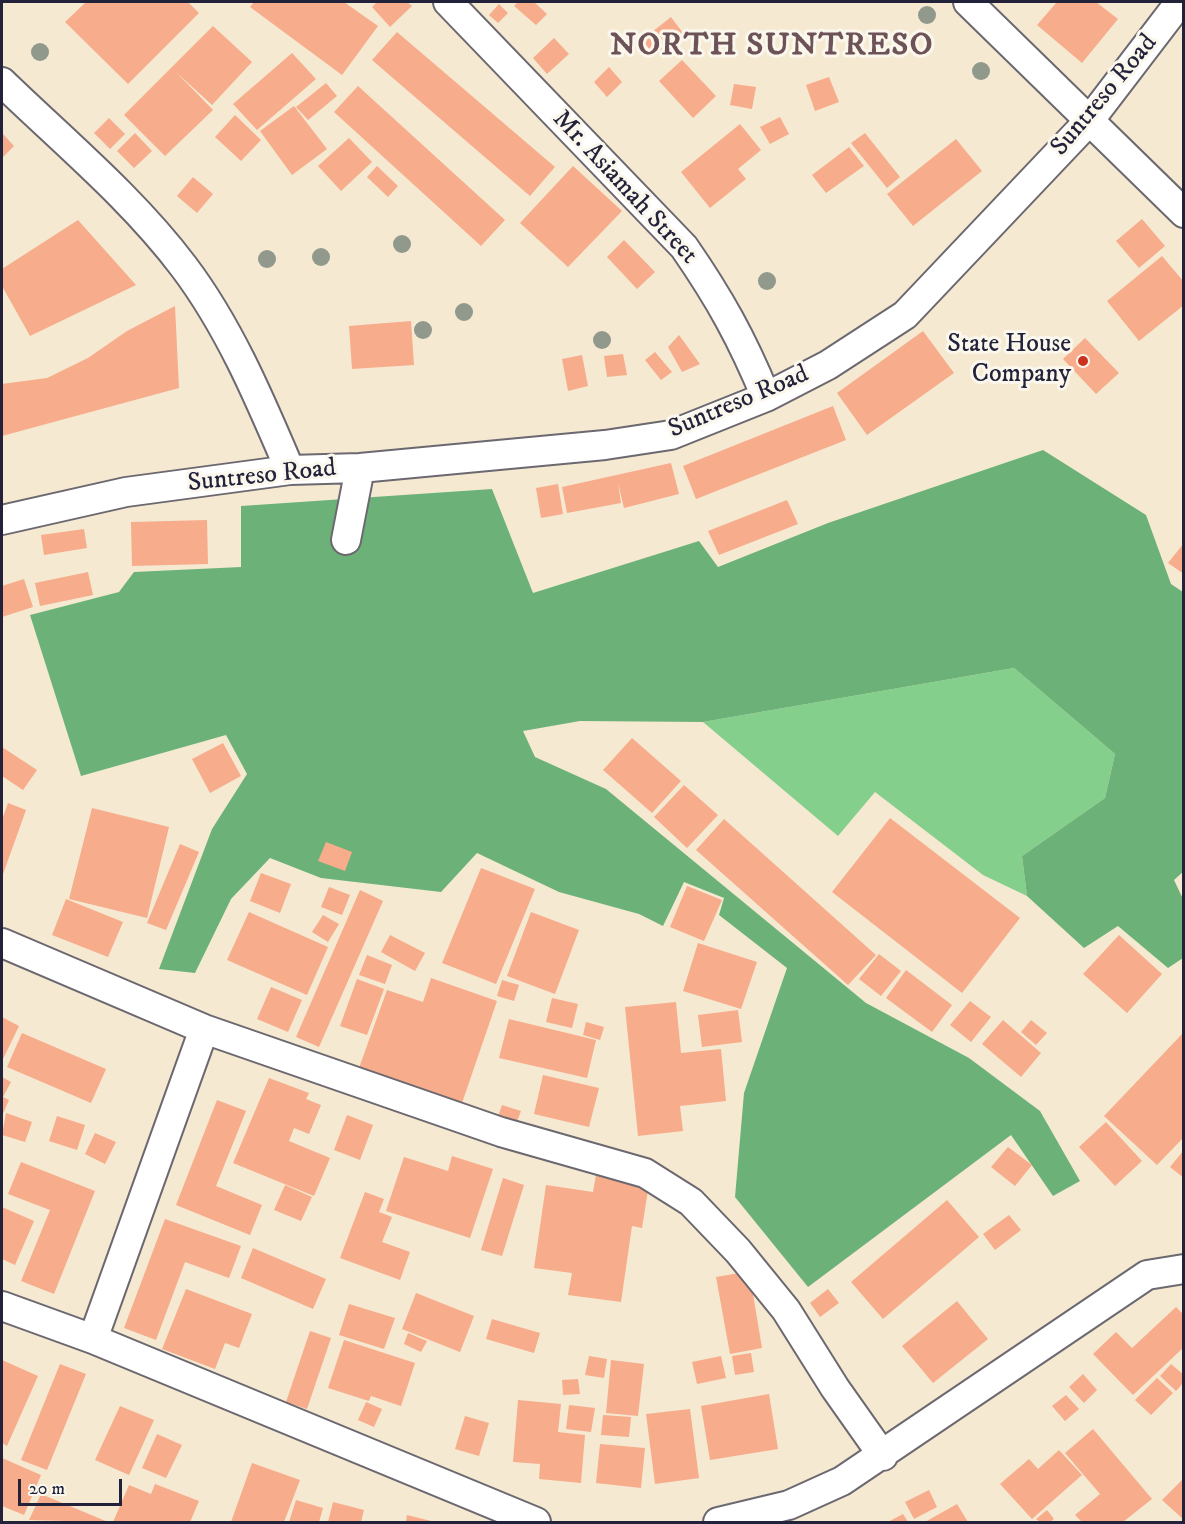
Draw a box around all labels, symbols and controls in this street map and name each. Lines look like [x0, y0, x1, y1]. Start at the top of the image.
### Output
district label: NORTH SUNTRESO [610, 28, 934, 66]
street label: Suntreso Road [1045, 29, 1165, 163]
street label: Mr. Asiamah Street [545, 105, 703, 271]
place label: State House Company [947, 330, 1071, 392]
marker: State House Company [1076, 354, 1090, 368]
street label: Suntreso Road [664, 360, 814, 446]
street label: Suntreso Road [186, 454, 338, 500]
scale bar [21, 1467, 124, 1505]
text: 20 m [29, 1478, 65, 1500]

